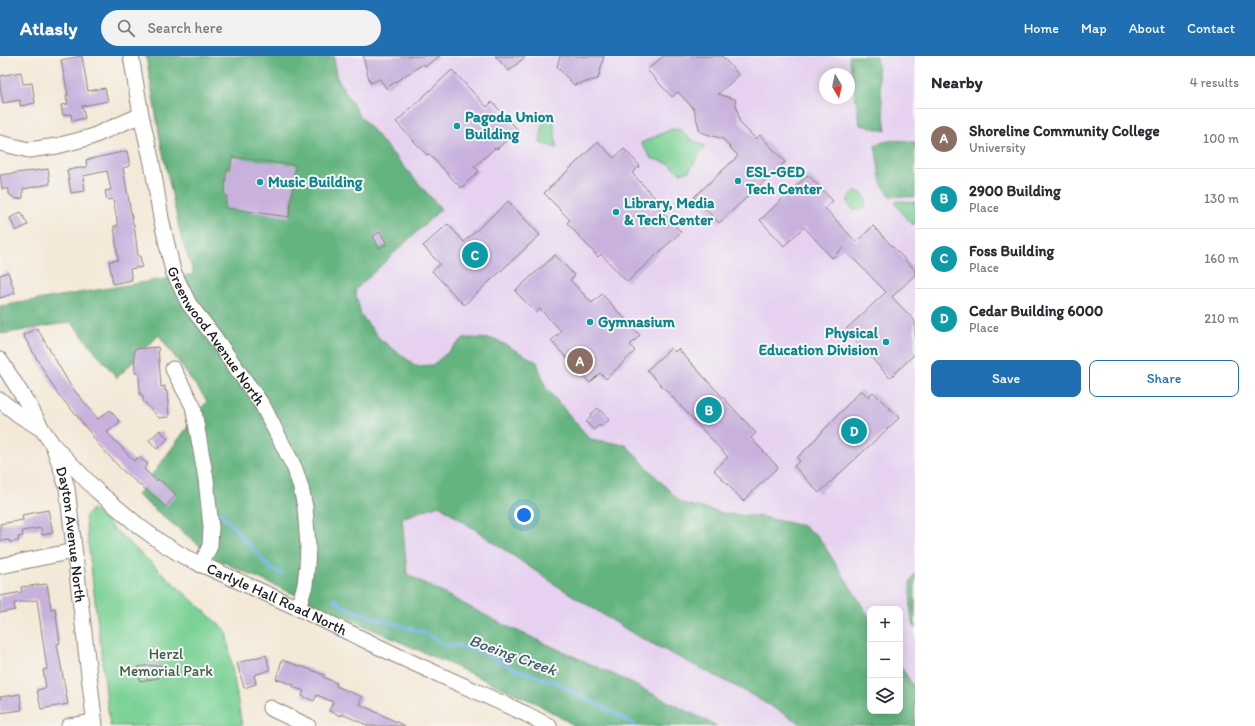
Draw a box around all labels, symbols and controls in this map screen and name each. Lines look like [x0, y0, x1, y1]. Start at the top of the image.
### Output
search box [101, 10, 381, 46]
text: Atlasly [20, 17, 77, 40]
icon: search [115, 17, 137, 39]
text: Search here [147, 19, 223, 37]
text: Home [1024, 20, 1059, 37]
text: Map [1081, 20, 1107, 37]
text: About [1129, 20, 1165, 37]
text: Contact [1187, 20, 1235, 37]
north arrow [819, 68, 855, 104]
text: Nearby [931, 72, 983, 92]
text: 4 results [1190, 75, 1239, 90]
place label: Pagoda Union Building [465, 108, 554, 144]
marker: Pagoda Union Building [452, 121, 462, 131]
text: Shoreline Community College [969, 122, 1160, 140]
text: A [940, 131, 948, 146]
text: 100 m [1203, 131, 1239, 146]
text: University [969, 140, 1026, 155]
place label: ESL-GED Tech Center [745, 163, 822, 198]
place label: Music Building [268, 173, 363, 192]
marker: ESL-GED Tech Center [733, 176, 743, 186]
marker: Music Building [255, 177, 265, 187]
text: 2900 Building [969, 182, 1061, 200]
text: B [940, 191, 948, 206]
text: 130 m [1204, 191, 1239, 206]
place label: Library, Media & Tech Center [624, 194, 715, 229]
text: Place [969, 200, 999, 215]
marker: Library, Media & Tech Center [611, 207, 621, 217]
pin: C [462, 240, 488, 270]
text: Foss Building [969, 242, 1054, 260]
text: C [940, 251, 948, 266]
text: 160 m [1204, 251, 1239, 266]
text: Place [969, 260, 999, 275]
street label: Greenwood Avenue North [163, 263, 269, 409]
text: Cedar Building 6000 [969, 302, 1103, 320]
text: D [940, 311, 948, 326]
text: 210 m [1204, 311, 1239, 326]
place label: Gymnasium [598, 313, 676, 332]
marker: Gymnasium [585, 317, 595, 327]
text: Place [969, 320, 999, 335]
place label: Physical Education Division [759, 324, 879, 359]
marker: Physical Education Division [881, 337, 891, 347]
pin: A [567, 346, 593, 376]
button: Save [931, 360, 1081, 397]
button: Share [1089, 360, 1239, 397]
pin: B [696, 395, 722, 425]
pin: D [841, 416, 867, 446]
street label: Dayton Avenue North [52, 464, 89, 604]
your location [514, 505, 534, 525]
street label: Carlyle Hall Road North [204, 559, 350, 639]
map controls [867, 606, 903, 714]
button: + [867, 606, 903, 642]
water label: Boeing Creek [467, 630, 560, 680]
button: − [867, 642, 903, 678]
park label: Herzl Memorial Park [119, 645, 213, 680]
button: layers [867, 678, 903, 714]

